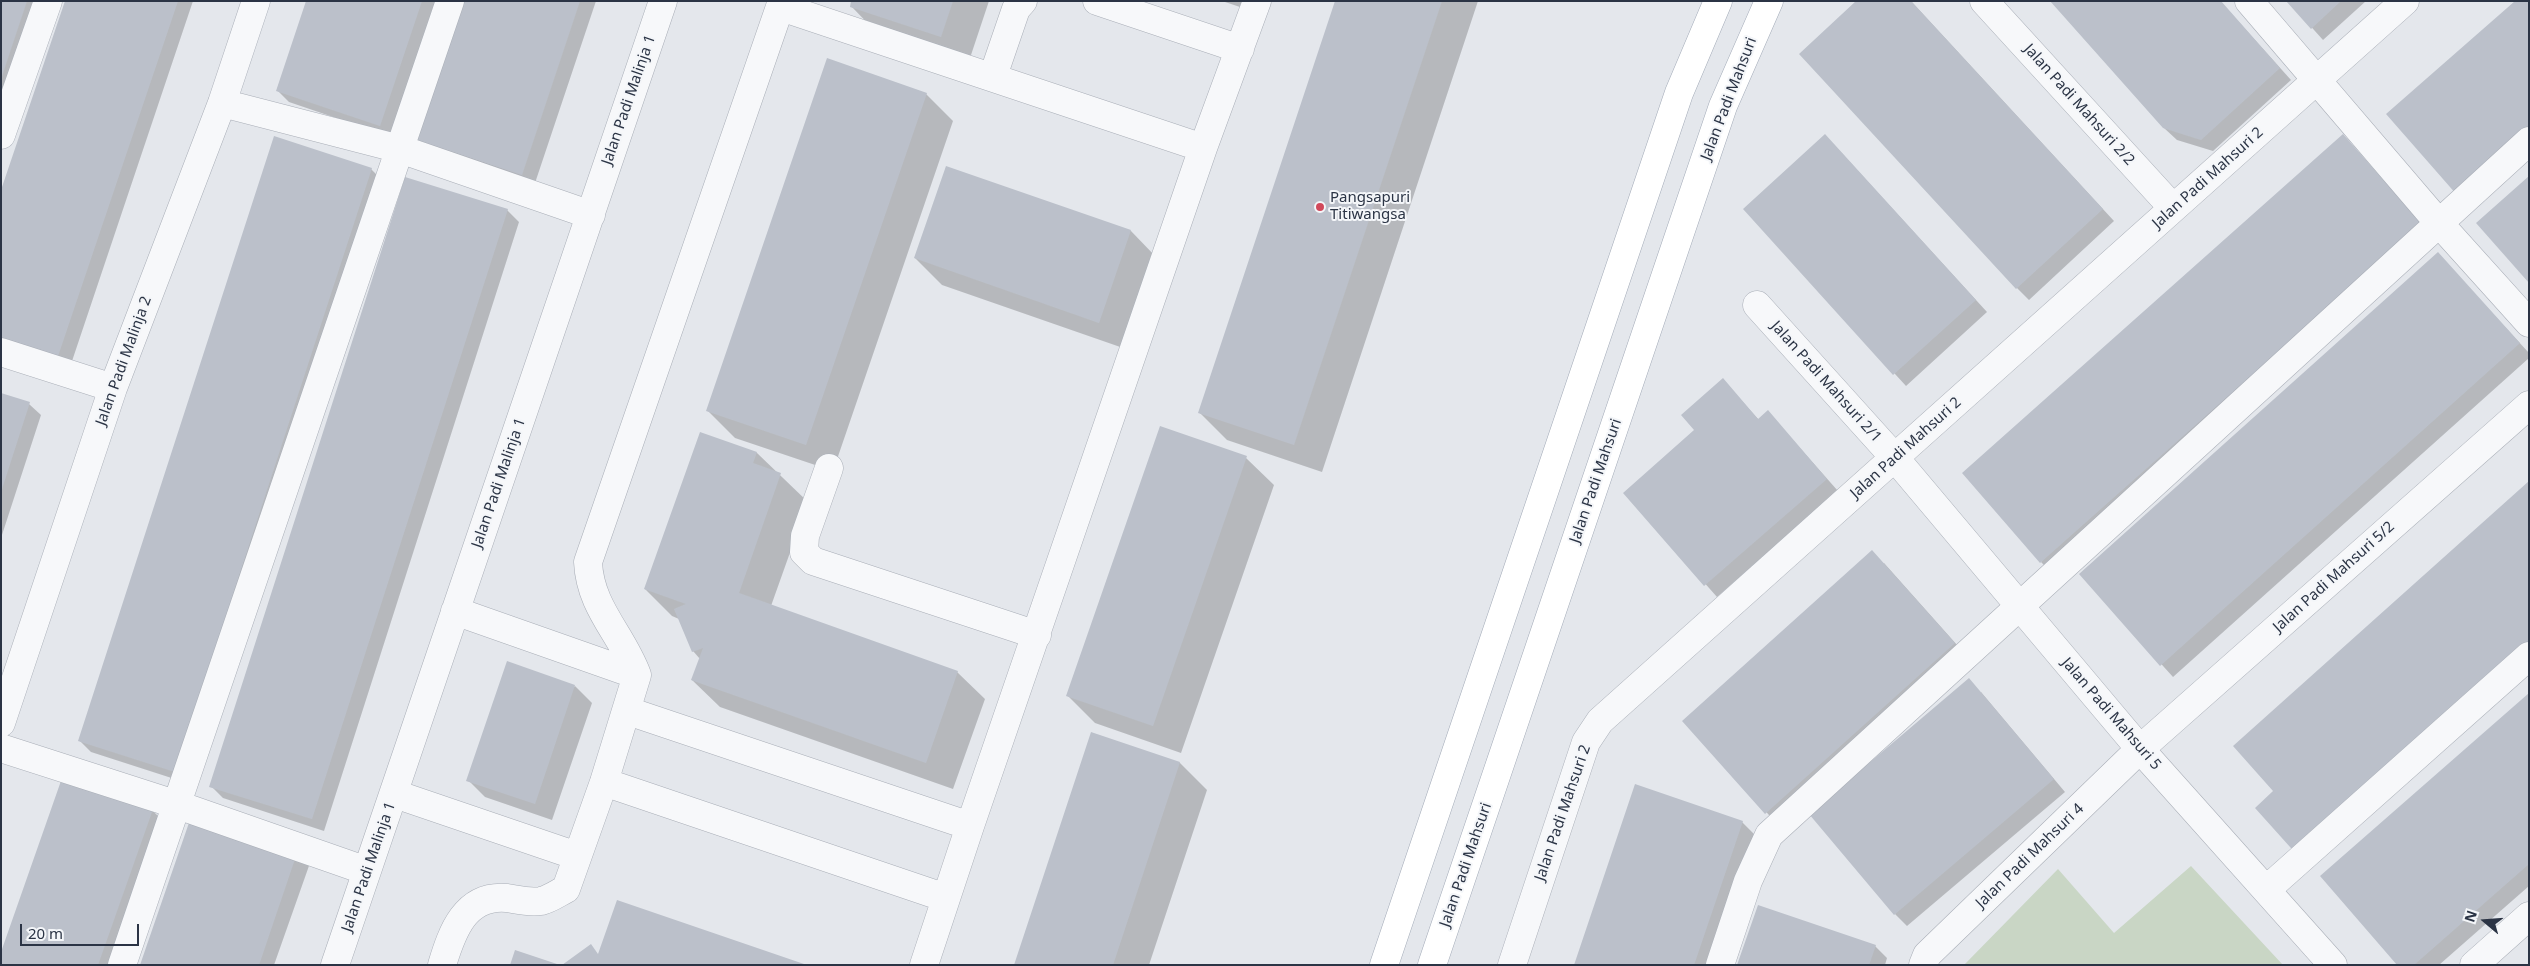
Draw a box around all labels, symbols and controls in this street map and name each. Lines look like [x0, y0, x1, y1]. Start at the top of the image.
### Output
street label: Jalan Padi Malinja 1 [598, 33, 660, 167]
street label: Jalan Padi Mahsuri [1697, 35, 1761, 163]
street label: Jalan Padi Mahsuri 2/2 [2020, 41, 2138, 169]
street label: Jalan Padi Mahsuri 2 [2149, 124, 2267, 232]
place label: Pangsapuri Titiwangsa [1330, 189, 1410, 224]
marker: Pangsapuri Titiwangsa [1314, 201, 1326, 213]
street label: Jalan Padi Malinja 2 [92, 294, 156, 428]
street label: Jalan Padi Mahsuri 2/1 [1767, 318, 1885, 446]
street label: Jalan Padi Mahsuri 2 [1847, 394, 1965, 502]
street label: Jalan Padi Malinja 1 [468, 416, 530, 550]
street label: Jalan Padi Mahsuri [1566, 416, 1626, 546]
street label: Jalan Padi Mahsuri 5/2 [2270, 518, 2398, 636]
street label: Jalan Padi Mahsuri 5 [2057, 654, 2165, 774]
street label: Jalan Padi Mahsuri 2 [1531, 743, 1595, 883]
street label: Jalan Padi Malinja 1 [338, 800, 400, 934]
street label: Jalan Padi Mahsuri [1436, 800, 1496, 930]
street label: Jalan Padi Mahsuri 4 [1972, 800, 2088, 912]
north arrow [2460, 896, 2510, 946]
text: N [2459, 908, 2481, 925]
scale bar [22, 914, 141, 946]
text: 20 m [28, 923, 63, 943]

